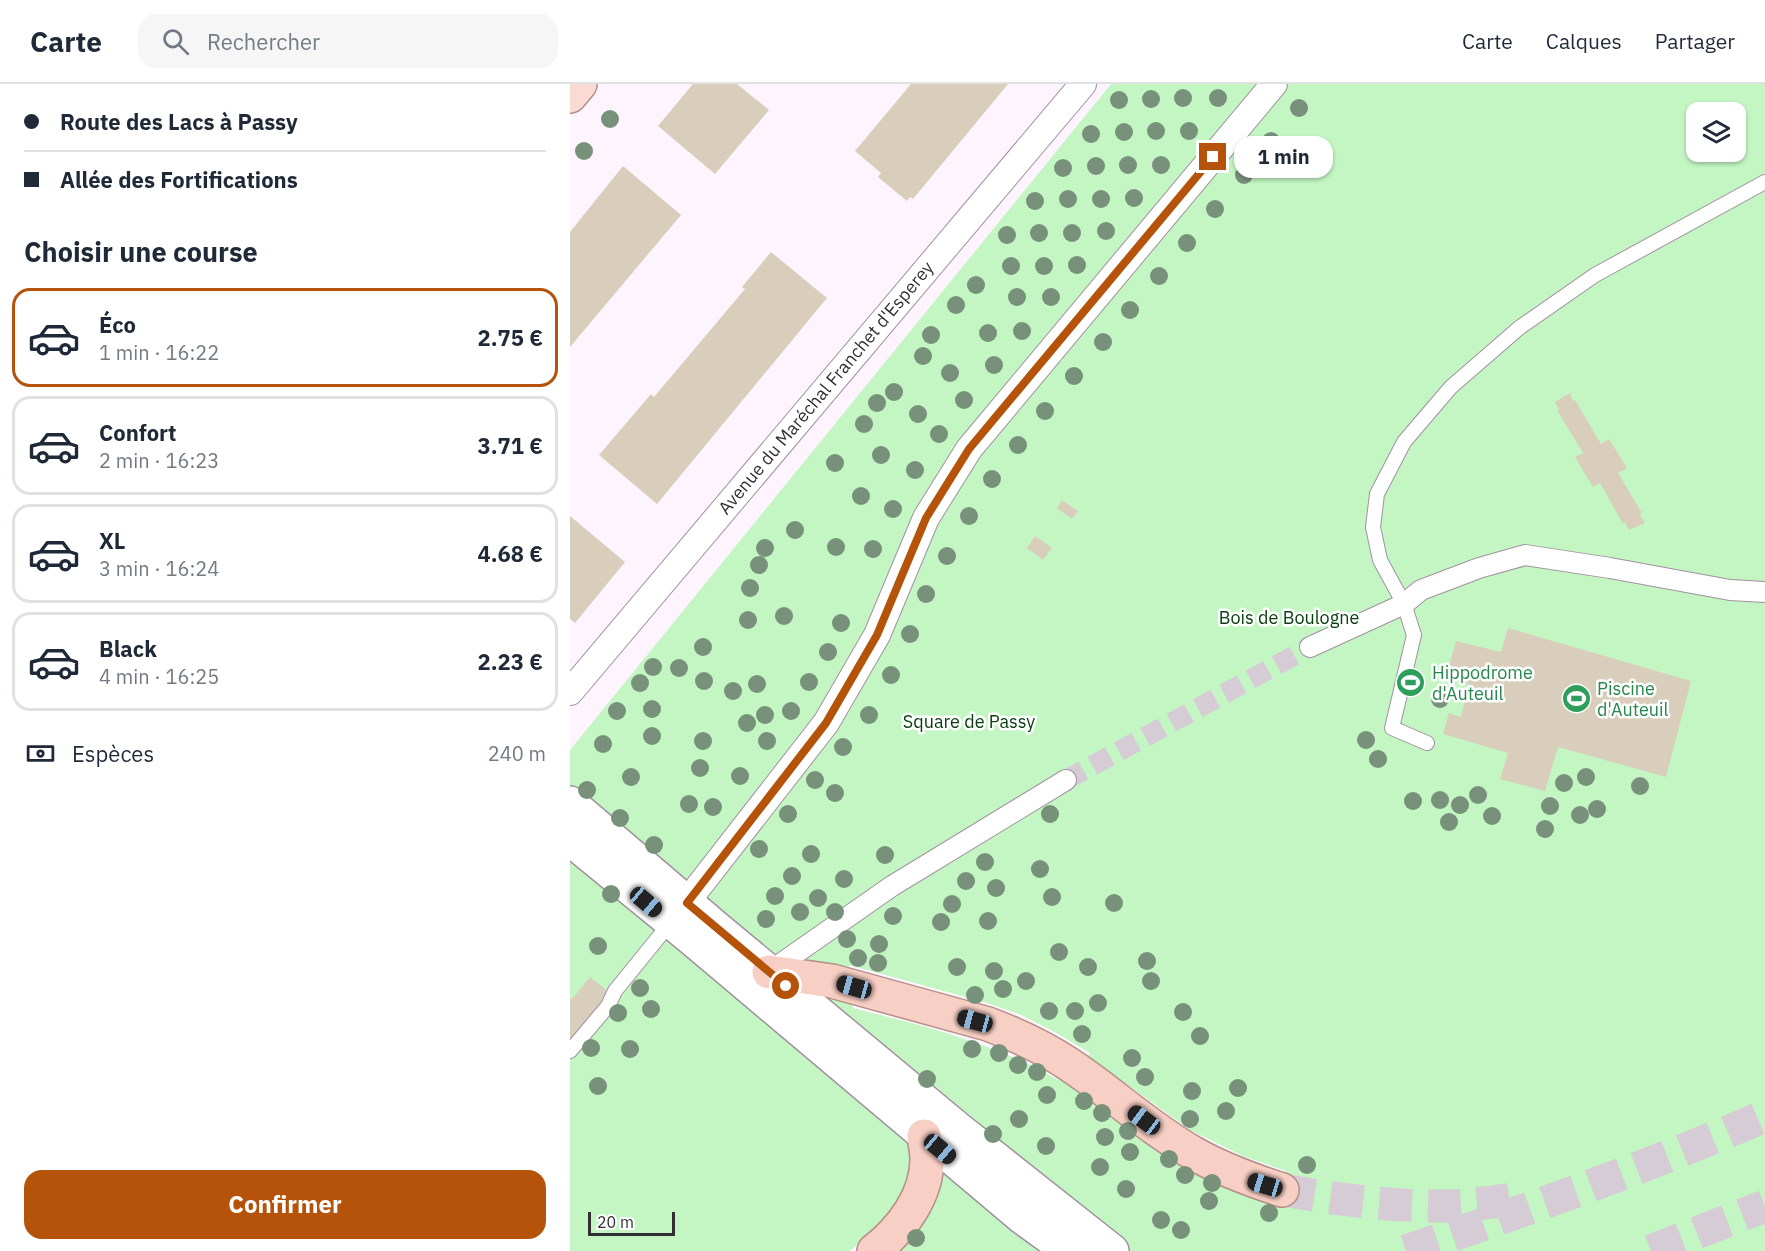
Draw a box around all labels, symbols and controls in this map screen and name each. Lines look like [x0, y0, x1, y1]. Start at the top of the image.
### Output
search box [138, 14, 558, 68]
text: Carte [30, 23, 102, 60]
icon: search [159, 25, 192, 58]
text: Rechercher [207, 27, 320, 56]
text: Carte [1462, 27, 1513, 55]
text: Calques [1546, 27, 1622, 55]
text: Partager [1655, 27, 1735, 55]
map controls [1686, 102, 1746, 162]
button: layers [1686, 102, 1746, 162]
text: Route des Lacs à Passy [60, 107, 298, 136]
callout: 1 min [1234, 136, 1333, 178]
route end [1199, 143, 1226, 170]
text: 1 min [1257, 143, 1310, 170]
text: Allée des Fortifications [60, 165, 298, 194]
text: Choisir une course [24, 234, 258, 269]
street label: Avenue du Maréchal Franchet d'Esperey [713, 256, 938, 519]
text: Éco [99, 310, 136, 339]
icon: car [27, 311, 81, 365]
text: 2.75 € [478, 323, 543, 352]
text: 1 min · 16:22 [99, 339, 219, 366]
text: Confort [99, 418, 177, 447]
icon: car [27, 419, 81, 473]
text: 3.71 € [478, 431, 543, 460]
text: 2 min · 16:23 [99, 447, 219, 474]
text: XL [99, 526, 125, 555]
icon: car [27, 527, 81, 581]
text: 4.68 € [478, 539, 543, 568]
text: 3 min · 16:24 [99, 555, 219, 582]
park label: Bois de Boulogne [1219, 606, 1359, 629]
text: Black [99, 634, 157, 663]
icon: car [27, 635, 81, 689]
text: 2.23 € [478, 647, 543, 676]
place label: Hippodrome d'Auteuil [1432, 661, 1533, 705]
text: 4 min · 16:25 [99, 663, 219, 690]
sports icon: Hippodrome d'Auteuil [1395, 667, 1427, 699]
place label: Piscine d'Auteuil [1597, 677, 1669, 721]
sports icon: Piscine d'Auteuil [1560, 683, 1592, 715]
park label: Square de Passy [903, 710, 1035, 733]
icon: cash [24, 737, 57, 770]
text: Espèces [72, 739, 154, 768]
text: 240 m [488, 740, 546, 767]
car [626, 884, 666, 920]
route start [772, 972, 799, 999]
car [834, 973, 874, 1001]
car [955, 1008, 995, 1034]
car [1124, 1102, 1164, 1138]
car [920, 1131, 960, 1167]
button: Confirmer [24, 1170, 546, 1239]
car [1245, 1171, 1285, 1199]
scale bar [588, 1209, 675, 1236]
text: 20 m [597, 1212, 634, 1232]

